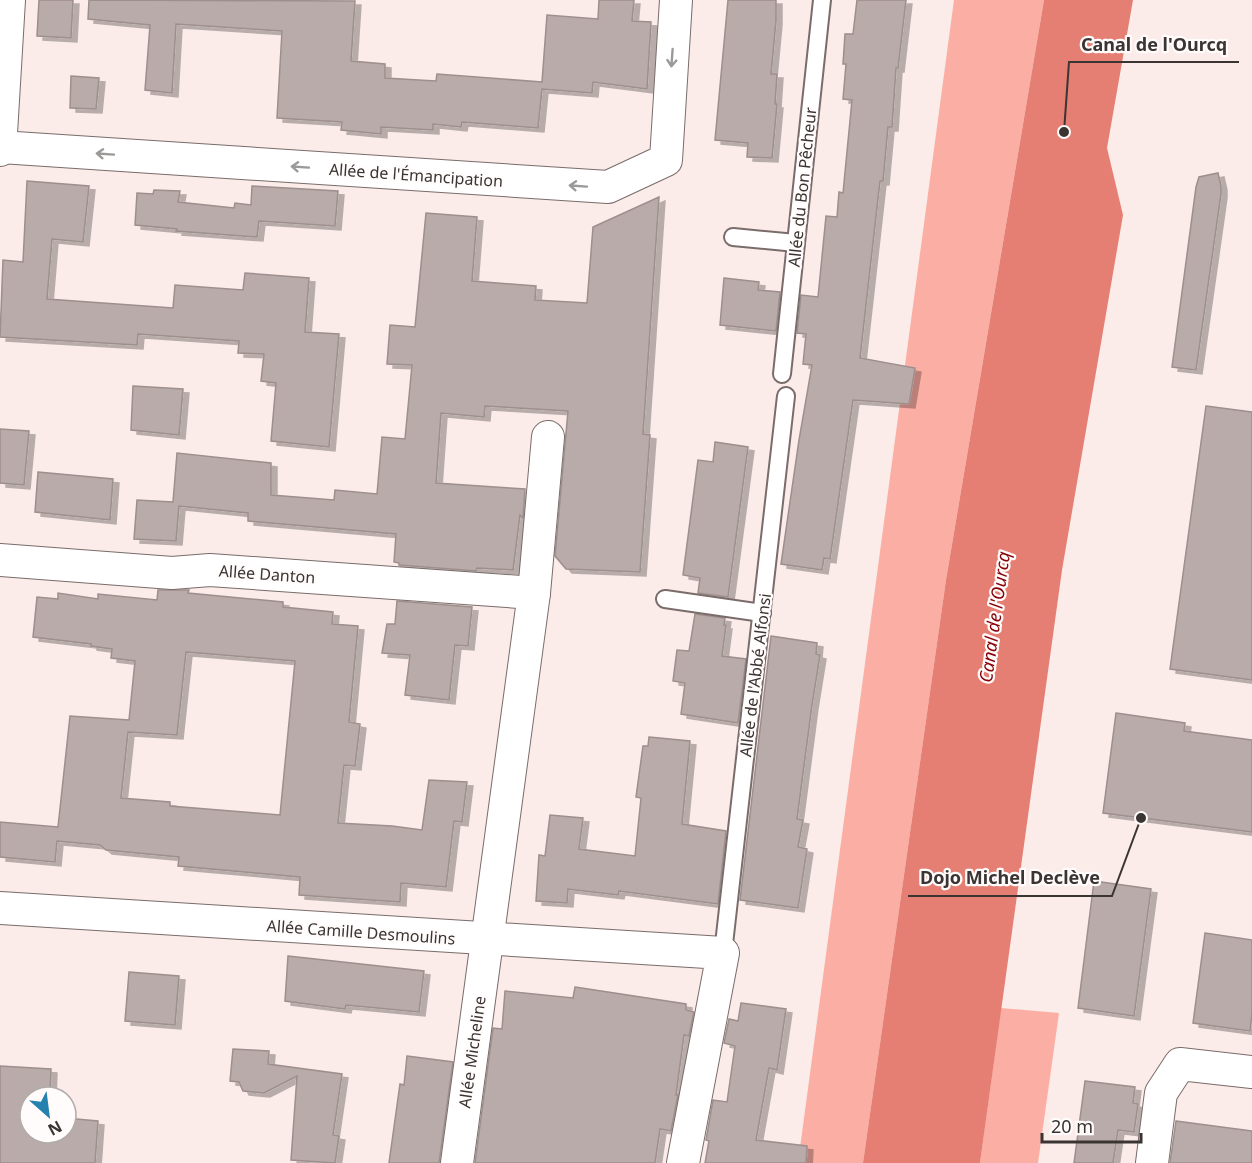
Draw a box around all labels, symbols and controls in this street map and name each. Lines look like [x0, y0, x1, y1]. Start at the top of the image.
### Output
callout: Canal de l'Ourcq [1069, 26, 1239, 62]
text: Canal de l'Ourcq [1081, 32, 1227, 56]
one-way arrow [666, 48, 677, 68]
street label: Allée du Bon Pêcheur [783, 106, 821, 268]
one-way arrow [96, 148, 116, 159]
street label: Allée de l'Émancipation [328, 158, 504, 192]
one-way arrow [291, 161, 310, 172]
one-way arrow [569, 180, 589, 191]
water label: Canal de l'Ourcq [973, 550, 1015, 684]
street label: Allée Danton [218, 560, 316, 588]
street label: Allée de l'Abbé Alfonsi [734, 592, 776, 758]
callout: Dojo Michel Declève [908, 860, 1112, 896]
text: Dojo Michel Declève [920, 865, 1100, 889]
street label: Allée Camille Desmoulins [266, 914, 456, 950]
street label: Allée Micheline [453, 994, 491, 1110]
north arrow [18, 1085, 78, 1145]
scale bar [1042, 1106, 1141, 1144]
text: 20 m [1051, 1114, 1093, 1138]
text: N [44, 1115, 66, 1141]

